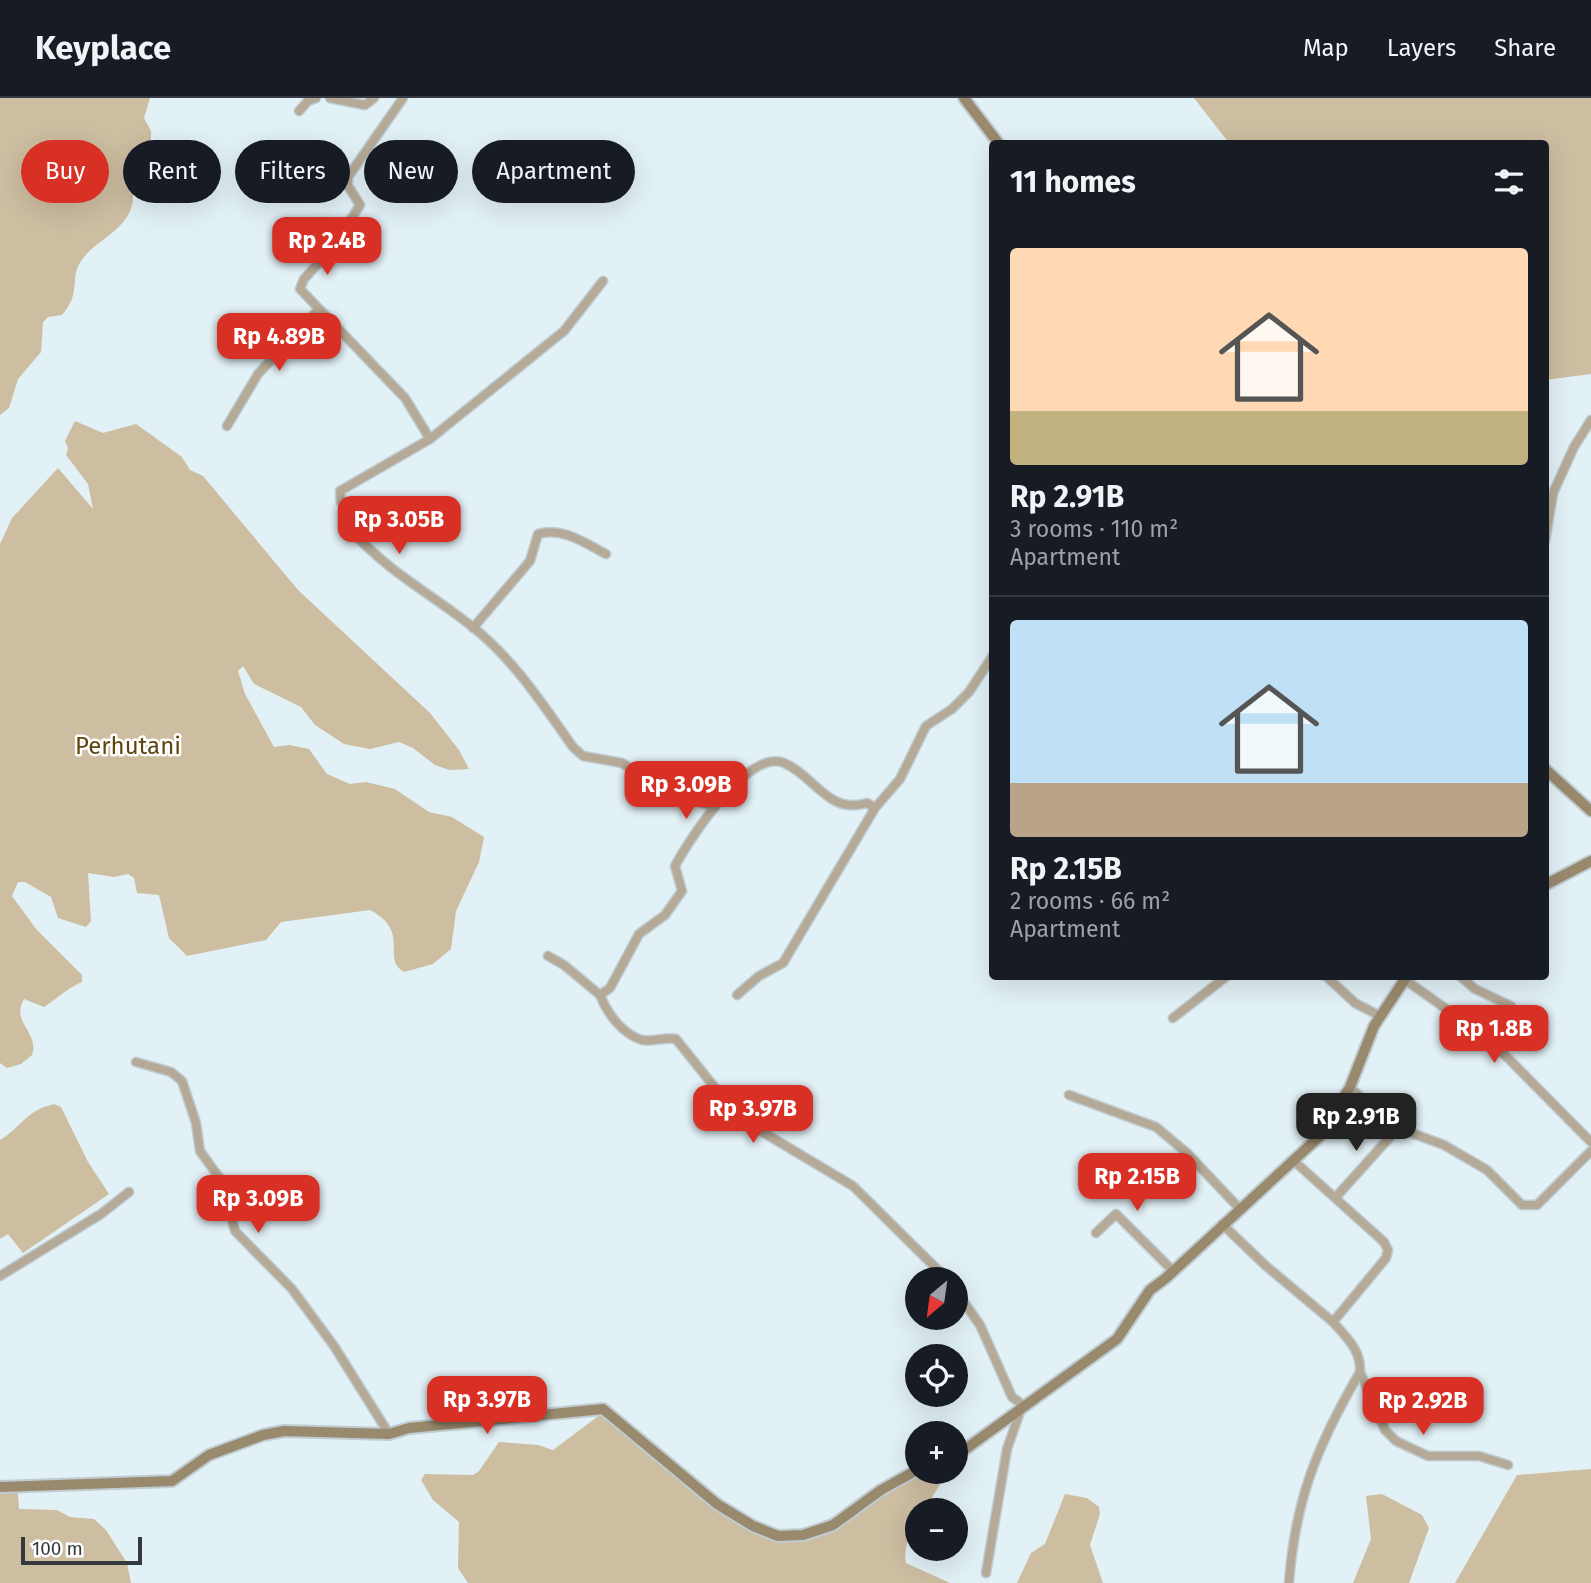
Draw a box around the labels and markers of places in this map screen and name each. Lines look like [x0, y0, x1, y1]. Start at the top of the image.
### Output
pin: Rp 2.4B [262, 218, 392, 277]
pin: Rp 4.89B [207, 314, 351, 373]
pin: Rp 3.05B [327, 496, 471, 556]
pin: Rp 3.09B [614, 762, 758, 821]
pin: Rp 1.8B [1429, 1006, 1559, 1065]
pin: Rp 3.97B [681, 1086, 825, 1145]
pin: Rp 2.91B [1284, 1094, 1428, 1153]
pin: Rp 2.15B [1065, 1154, 1209, 1213]
pin: Rp 3.09B [186, 1176, 330, 1235]
pin: Rp 3.97B [415, 1376, 559, 1436]
pin: Rp 2.92B [1351, 1378, 1495, 1437]

